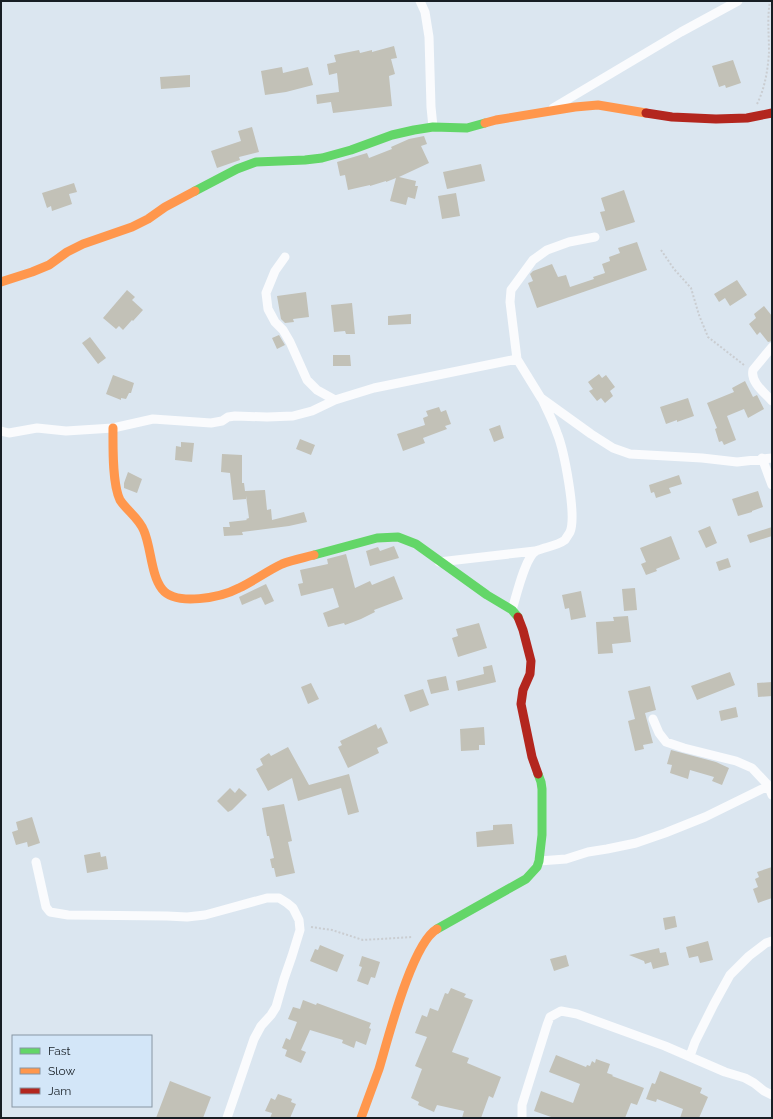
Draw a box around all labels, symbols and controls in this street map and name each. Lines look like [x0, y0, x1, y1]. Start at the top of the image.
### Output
legend [12, 1035, 152, 1107]
text: Fast [48, 1044, 71, 1058]
text: Slow [48, 1064, 75, 1078]
text: Jam [48, 1084, 71, 1098]

